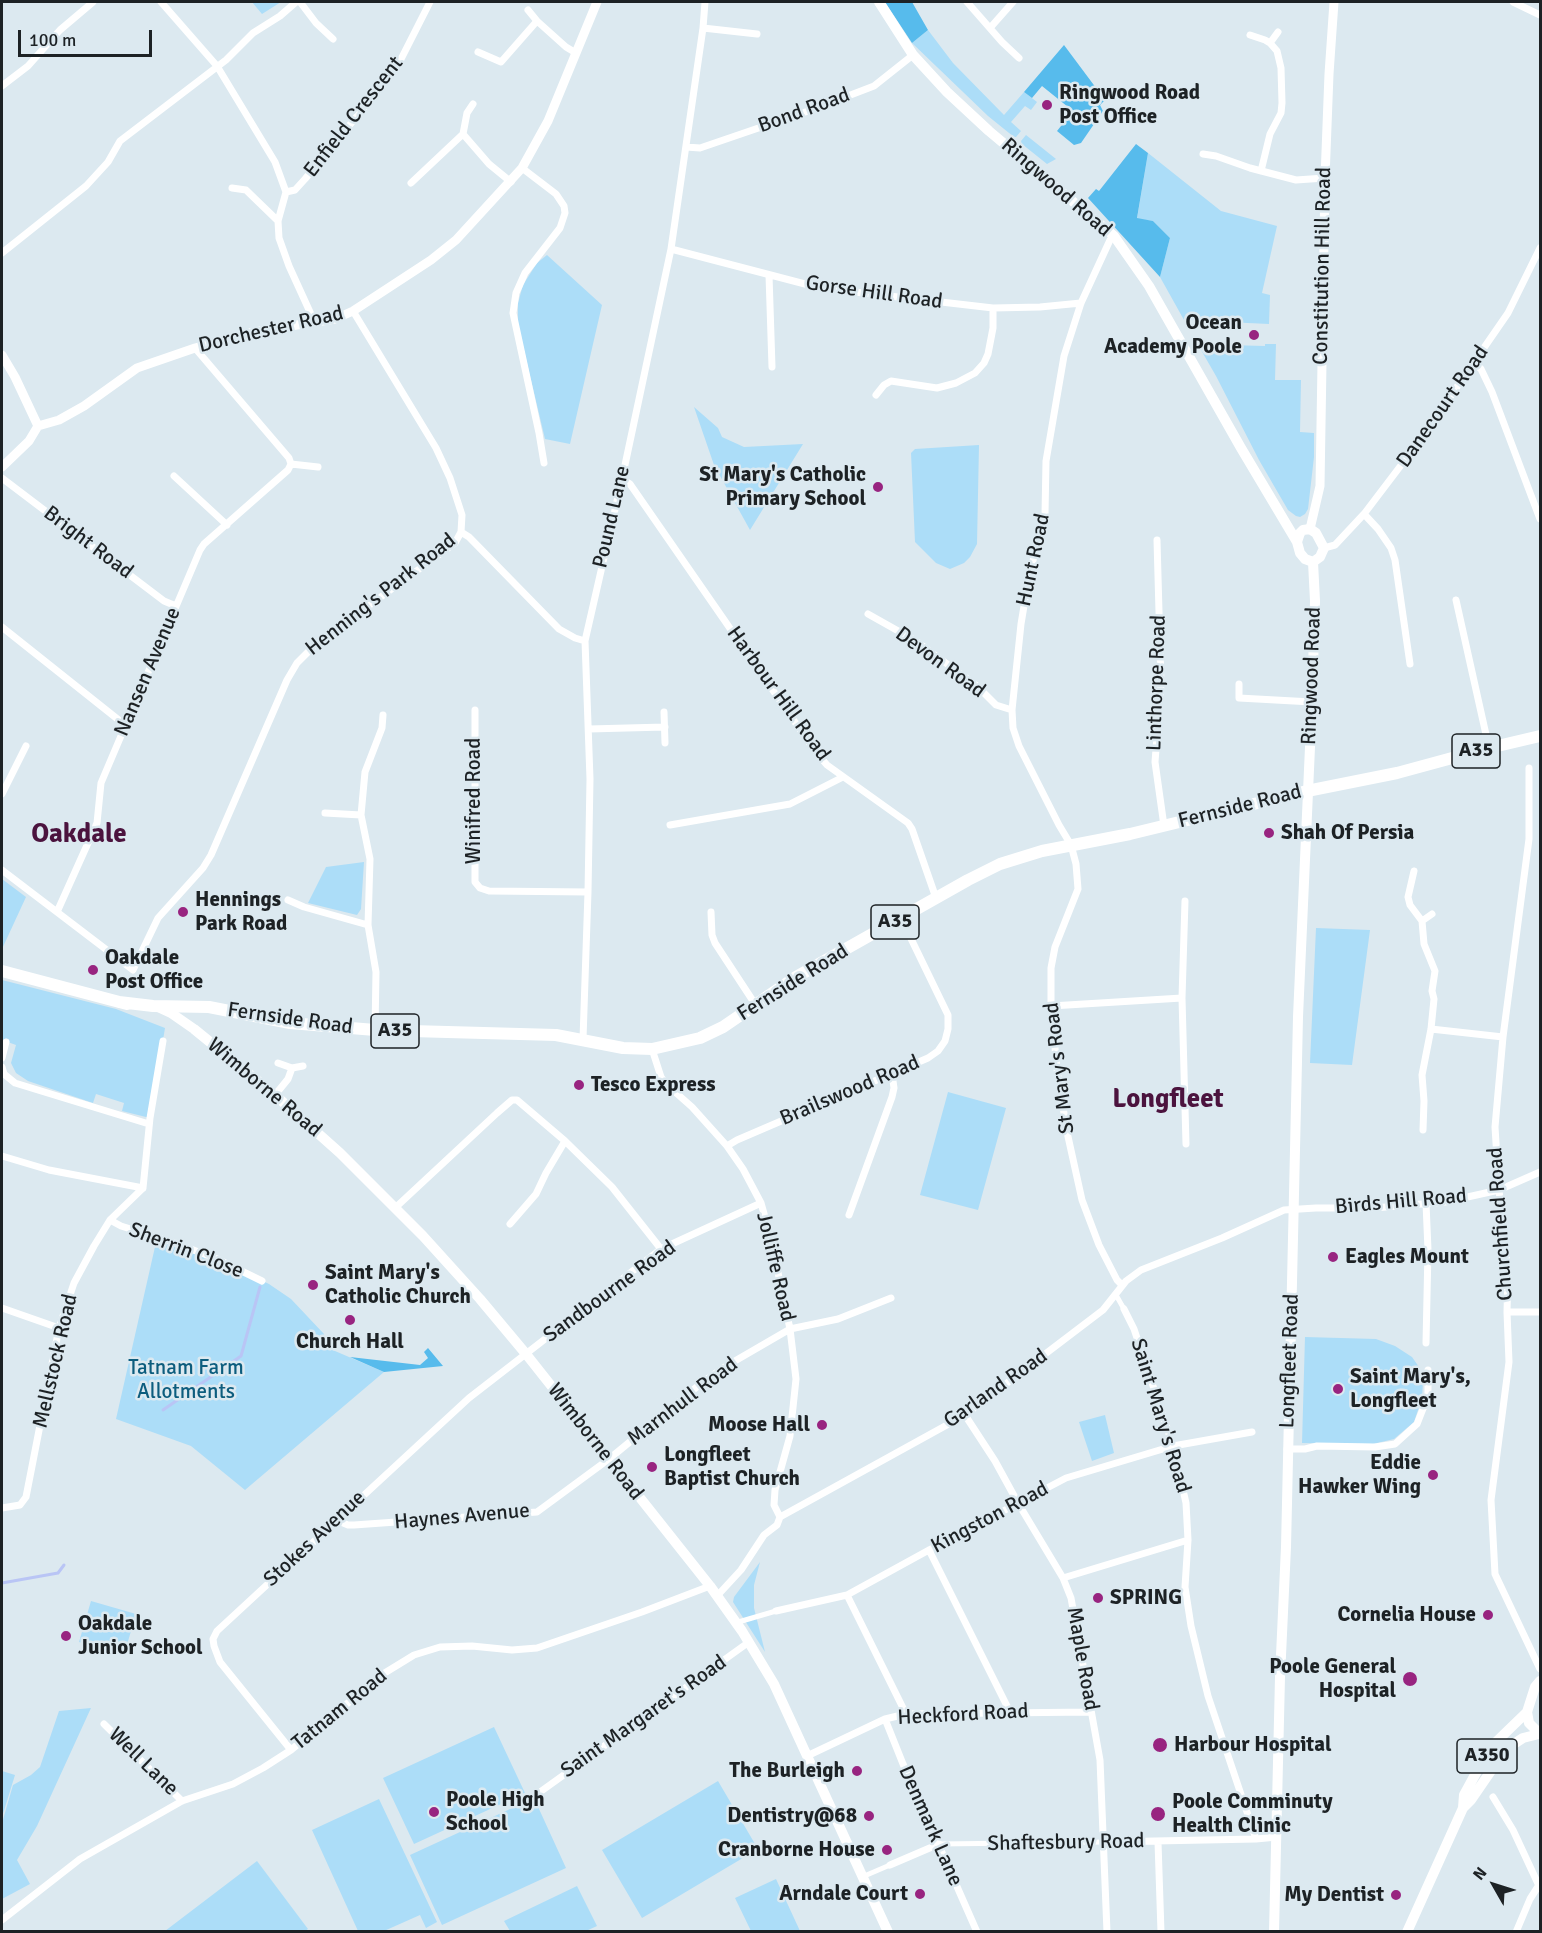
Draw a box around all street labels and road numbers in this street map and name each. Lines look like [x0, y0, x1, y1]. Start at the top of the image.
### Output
street label: Enfield Crescent [299, 51, 409, 183]
street label: Bond Road [755, 83, 853, 139]
street label: Ringwood Road [996, 133, 1116, 243]
street label: Constitution Hill Road [1309, 167, 1337, 365]
street label: Gorse Hill Road [804, 271, 944, 315]
street label: Dorchester Road [196, 301, 346, 359]
street label: Danecourt Road [1392, 341, 1494, 473]
street label: Pound Lane [588, 463, 636, 571]
street label: Bright Road [38, 501, 138, 585]
street label: Hunt Road [1012, 511, 1056, 609]
street label: Henning's Park Road [301, 528, 461, 662]
street label: Nansen Avenue [109, 604, 187, 740]
street label: Ringwood Road [1297, 606, 1327, 746]
street label: Linthorpe Road [1142, 614, 1172, 752]
street label: Harbour Hill Road [721, 622, 835, 766]
street label: Devon Road [890, 622, 990, 704]
road number: A35 [1452, 734, 1500, 768]
street label: Winifred Road [461, 738, 487, 864]
street label: Fernside Road [1176, 780, 1304, 834]
road number: A35 [871, 905, 919, 939]
street label: Fernside Road [733, 939, 853, 1027]
street label: Fernside Road [226, 998, 354, 1040]
street label: St Mary's Road [1039, 1001, 1081, 1135]
road number: A35 [371, 1014, 419, 1048]
street label: Wimborne Road [202, 1033, 326, 1143]
street label: Brailswood Road [776, 1050, 924, 1132]
street label: Churchfield Road [1483, 1146, 1519, 1302]
street label: Birds Hill Road [1334, 1184, 1468, 1220]
street label: Jolliffe Road [750, 1210, 800, 1324]
street label: Sherrin Close [125, 1218, 247, 1284]
street label: Sandbourne Road [539, 1235, 681, 1349]
street label: Mellstock Road [28, 1292, 84, 1430]
street label: Longfleet Road [1275, 1293, 1305, 1429]
street label: Saint Mary's Road [1125, 1336, 1195, 1496]
street label: Garland Road [939, 1344, 1053, 1434]
street label: Marnhull Road [623, 1352, 743, 1452]
street label: Wimborne Road [542, 1378, 648, 1506]
street label: Kingston Road [927, 1477, 1053, 1559]
street label: Stokes Avenue [259, 1485, 371, 1593]
street label: Haynes Avenue [393, 1499, 531, 1535]
street label: Maple Road [1060, 1605, 1104, 1713]
street label: Saint Margaret's Road [556, 1650, 732, 1784]
street label: Tatnam Road [287, 1664, 393, 1756]
street label: Heckford Road [897, 1699, 1029, 1731]
street label: Well Lane [103, 1723, 183, 1801]
road number: A350 [1457, 1739, 1517, 1773]
street label: Denmark Lane [892, 1762, 968, 1890]
street label: Shaftesbury Road [987, 1829, 1145, 1857]

